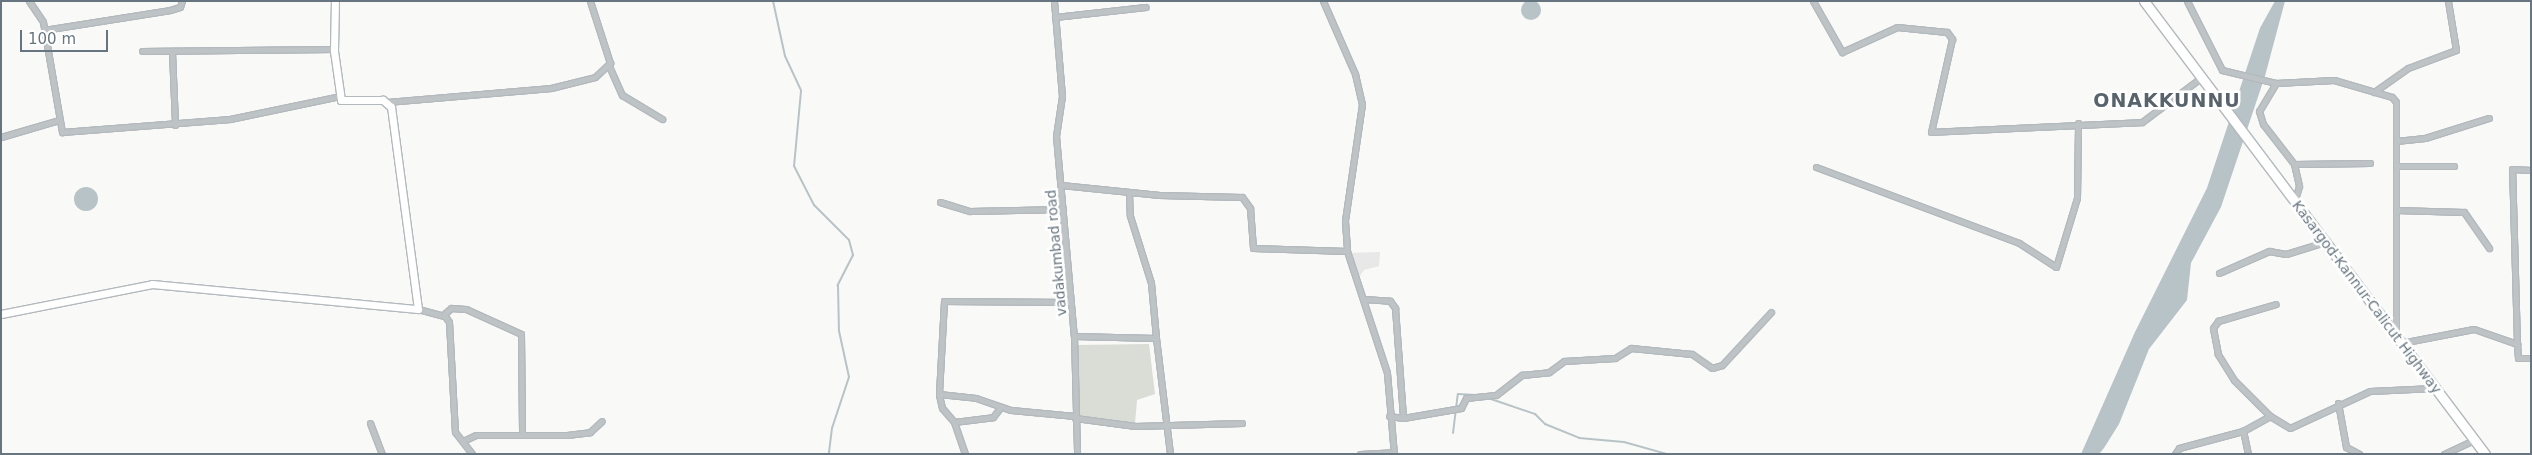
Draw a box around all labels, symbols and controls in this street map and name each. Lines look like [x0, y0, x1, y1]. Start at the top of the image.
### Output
scale bar [22, 20, 110, 52]
text: 100 m [28, 30, 76, 48]
district label: ONAKKUNNU [2092, 90, 2242, 112]
street label: vadakumbad road [1042, 189, 1070, 317]
street label: Kasargod-Kannur-Calicut Highway [2289, 197, 2445, 397]

